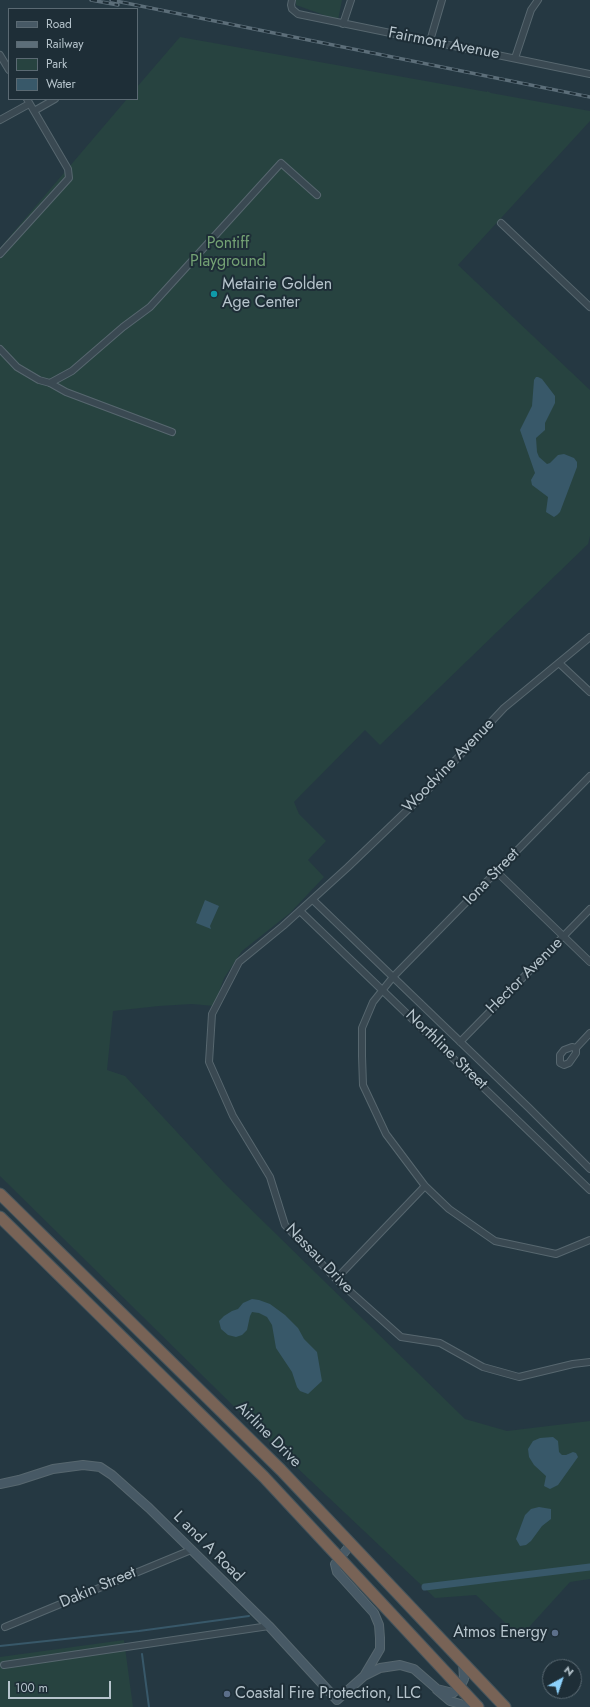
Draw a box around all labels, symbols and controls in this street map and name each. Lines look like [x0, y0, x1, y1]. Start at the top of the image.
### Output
legend [8, 8, 138, 100]
text: Road [46, 15, 72, 33]
street label: Fairmont Avenue [387, 24, 501, 64]
text: Railway [46, 35, 84, 53]
text: Park [46, 55, 67, 73]
text: Water [46, 75, 76, 93]
park label: Pontiff Playground [190, 234, 266, 272]
place label: Metairie Golden Age Center [222, 275, 332, 313]
marker: Metairie Golden Age Center [209, 289, 219, 299]
street label: Woodvine Avenue [399, 715, 499, 817]
street label: Iona Street [460, 845, 524, 909]
street label: Hector Avenue [483, 934, 567, 1018]
street label: Northline Street [401, 1006, 491, 1094]
street label: Nassau Drive [281, 1220, 357, 1298]
street label: Airline Drive [231, 1398, 305, 1472]
street label: L and A Road [169, 1508, 247, 1586]
street label: Dakin Street [57, 1563, 139, 1613]
place label: Atmos Energy [453, 1623, 547, 1643]
marker: Atmos Energy [550, 1628, 560, 1638]
north arrow [542, 1659, 582, 1699]
text: N [561, 1662, 578, 1680]
scale bar [10, 1673, 113, 1699]
text: 100 m [15, 1679, 48, 1697]
place label: Coastal Fire Protection, LLC [235, 1684, 421, 1704]
marker: Coastal Fire Protection, LLC [222, 1689, 232, 1699]

